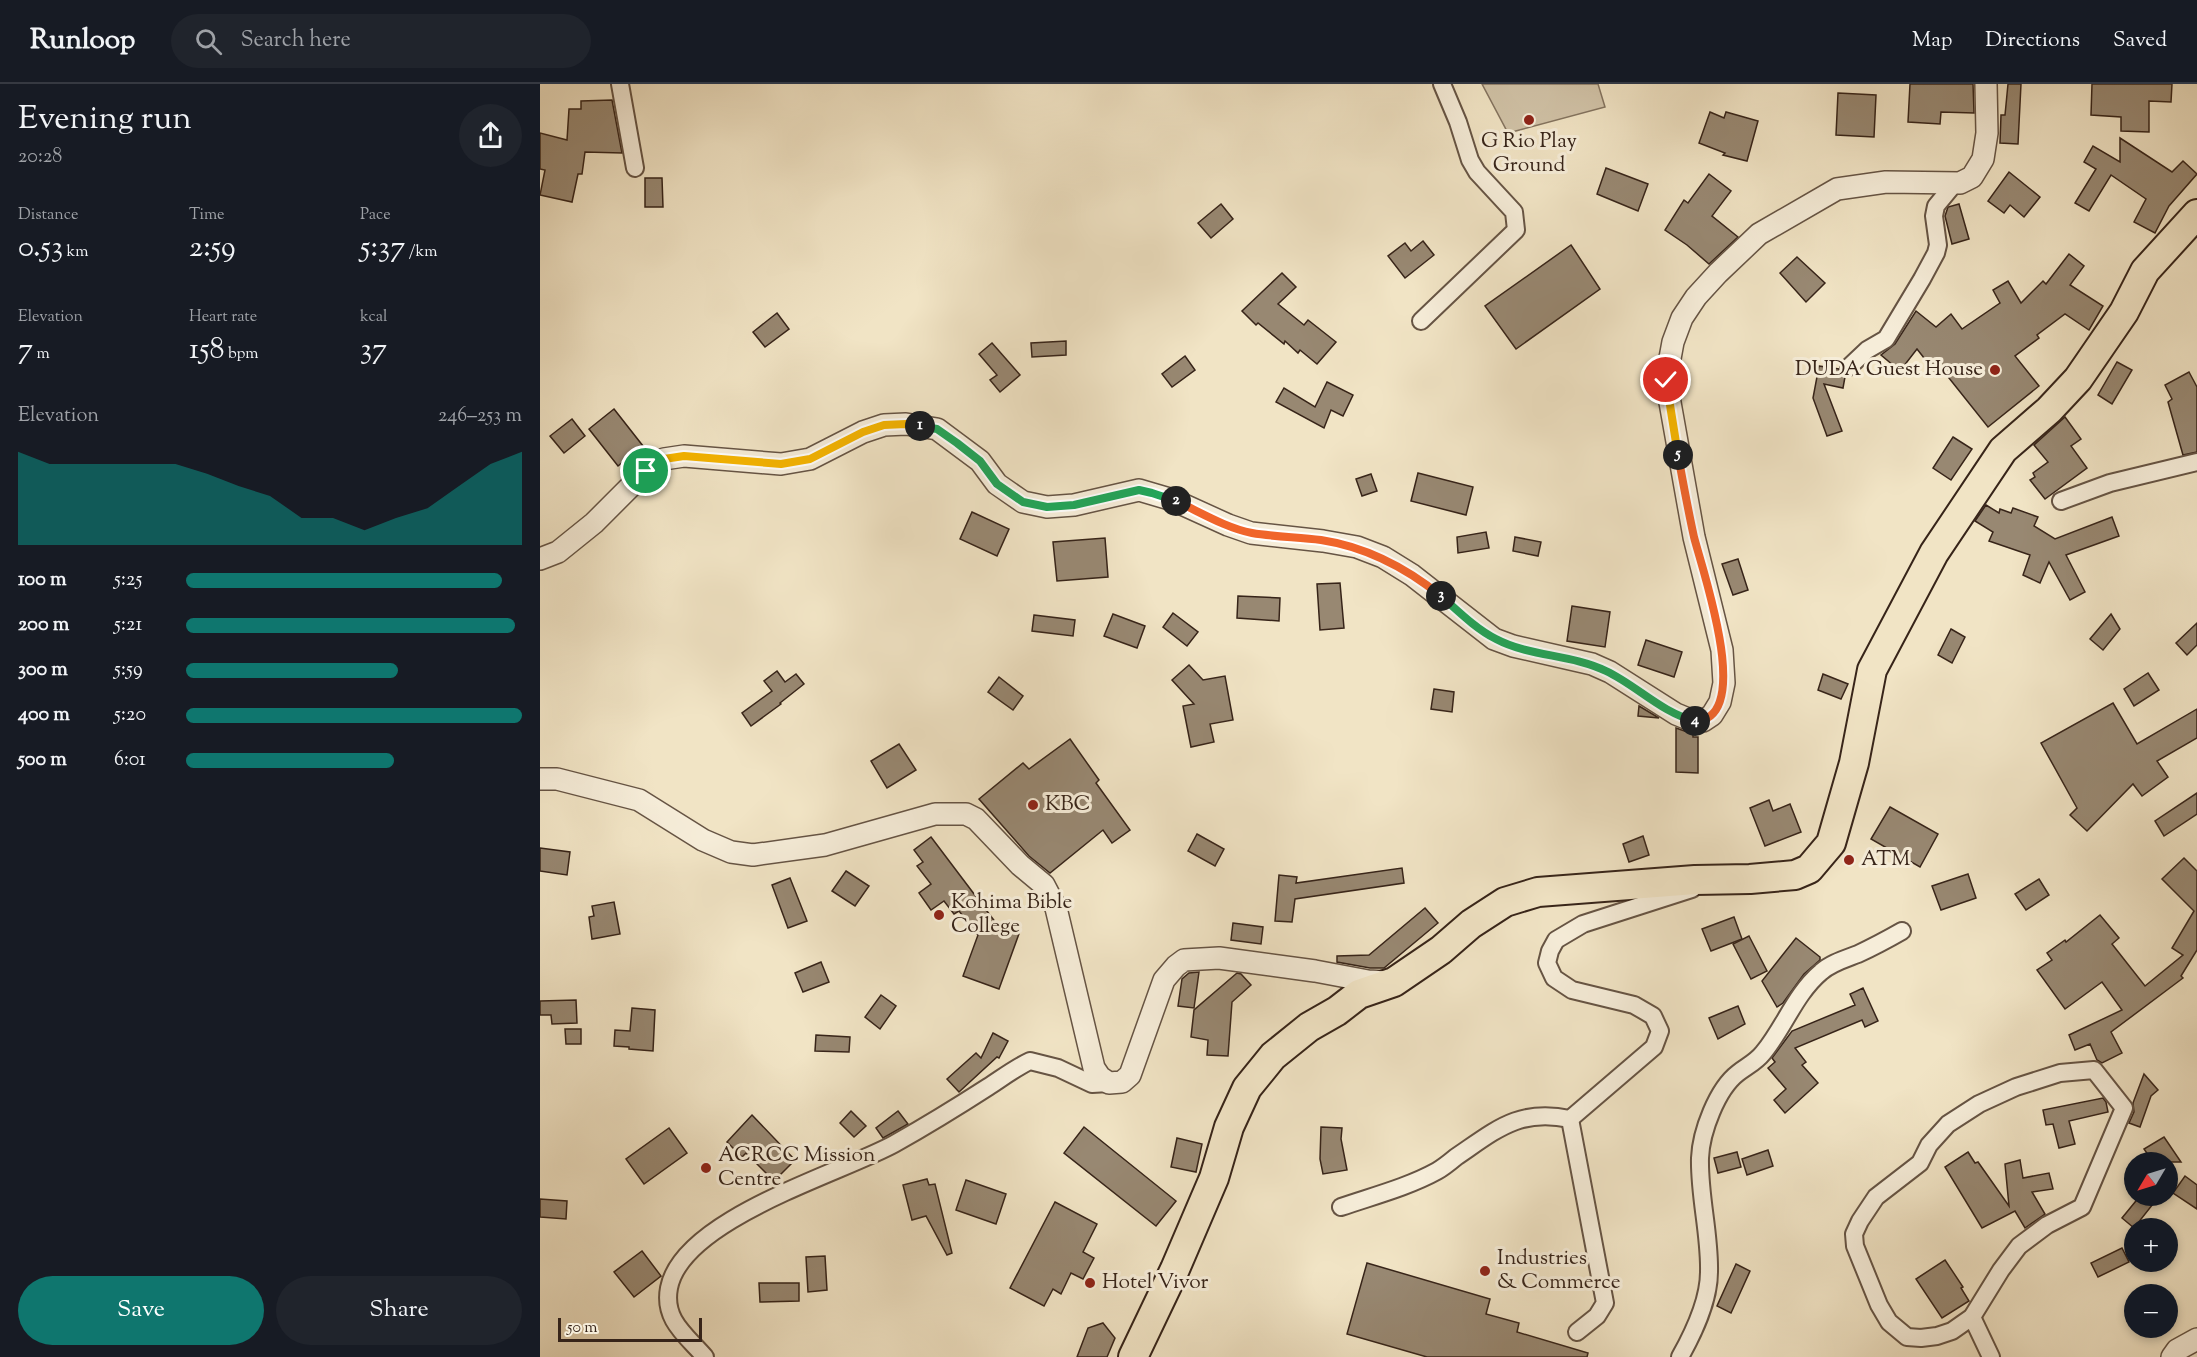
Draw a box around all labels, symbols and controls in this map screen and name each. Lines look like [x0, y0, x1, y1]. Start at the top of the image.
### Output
search box [171, 14, 591, 68]
text: Runloop [30, 21, 135, 61]
icon: search [192, 25, 225, 58]
text: Search here [240, 25, 351, 57]
text: Map [1912, 26, 1952, 56]
text: Directions [1985, 26, 2080, 56]
text: Saved [2113, 26, 2167, 56]
text: Evening run [18, 96, 192, 144]
button: share [459, 104, 522, 167]
marker: G Rio Play Ground [1522, 113, 1536, 127]
place label: G Rio Play Ground [1481, 127, 1578, 181]
text: 20:28 [18, 143, 62, 172]
text: Distance [18, 204, 78, 227]
text: Time [189, 204, 225, 227]
text: Pace [360, 204, 391, 227]
text: 0.53 [18, 227, 63, 270]
text: 2:59 [189, 227, 236, 270]
text: 5:37 [360, 227, 405, 270]
text: km [63, 241, 88, 264]
text: /km [405, 241, 438, 264]
text: Elevation [18, 306, 83, 329]
text: Heart rate [189, 306, 257, 329]
text: kcal [360, 306, 388, 329]
text: 7 [18, 329, 33, 372]
text: 158 [189, 329, 224, 372]
text: 37 [360, 329, 387, 372]
text: m [33, 343, 50, 366]
text: bpm [224, 343, 259, 366]
pin [1640, 354, 1691, 405]
place label: DUDA Guest House [1795, 355, 1983, 385]
icon: check [1649, 363, 1682, 396]
marker: DUDA Guest House [1988, 363, 2002, 377]
text: Elevation [18, 402, 99, 431]
text: 246–253 m [438, 402, 522, 431]
pin: 1 [905, 411, 935, 441]
text: 1 [917, 414, 923, 437]
pin: 5 [1663, 440, 1693, 470]
text: 5 [1675, 443, 1681, 466]
pin [620, 445, 671, 496]
icon: arrive [629, 454, 662, 487]
pin: 2 [1161, 486, 1191, 516]
text: 2 [1172, 489, 1180, 512]
text: 100 m [18, 566, 67, 595]
text: 5:25 [114, 566, 142, 595]
pin: 3 [1426, 581, 1456, 611]
text: 3 [1438, 584, 1444, 607]
text: 200 m [18, 611, 69, 640]
text: 5:21 [114, 611, 142, 640]
text: 300 m [18, 656, 68, 685]
text: 5:59 [114, 656, 143, 685]
text: 400 m [18, 701, 70, 730]
text: 5:20 [114, 701, 146, 730]
pin: 4 [1680, 706, 1710, 736]
text: 4 [1691, 709, 1699, 732]
text: 500 m [18, 746, 67, 775]
text: 6:01 [114, 746, 146, 775]
place label: KBC [1045, 790, 1090, 820]
marker: KBC [1026, 798, 1040, 812]
place label: ATM [1861, 845, 1910, 875]
marker: ATM [1842, 853, 1856, 867]
place label: Kohima Bible College [951, 888, 1072, 942]
marker: Kohima Bible College [932, 908, 946, 922]
place label: ACRCC Mission Centre [718, 1141, 875, 1195]
north arrow [2124, 1152, 2178, 1206]
map controls [2124, 1152, 2178, 1338]
marker: ACRCC Mission Centre [699, 1161, 713, 1175]
button: + [2124, 1218, 2178, 1272]
place label: Industries & Commerce [1497, 1244, 1621, 1298]
marker: Industries & Commerce [1478, 1264, 1492, 1278]
place label: Hotel Vivor [1102, 1268, 1209, 1298]
button: Save [18, 1276, 264, 1345]
button: Share [276, 1276, 522, 1345]
marker: Hotel Vivor [1083, 1276, 1097, 1290]
button: − [2124, 1284, 2178, 1338]
scale bar [558, 1315, 702, 1342]
text: 50 m [567, 1317, 598, 1340]

